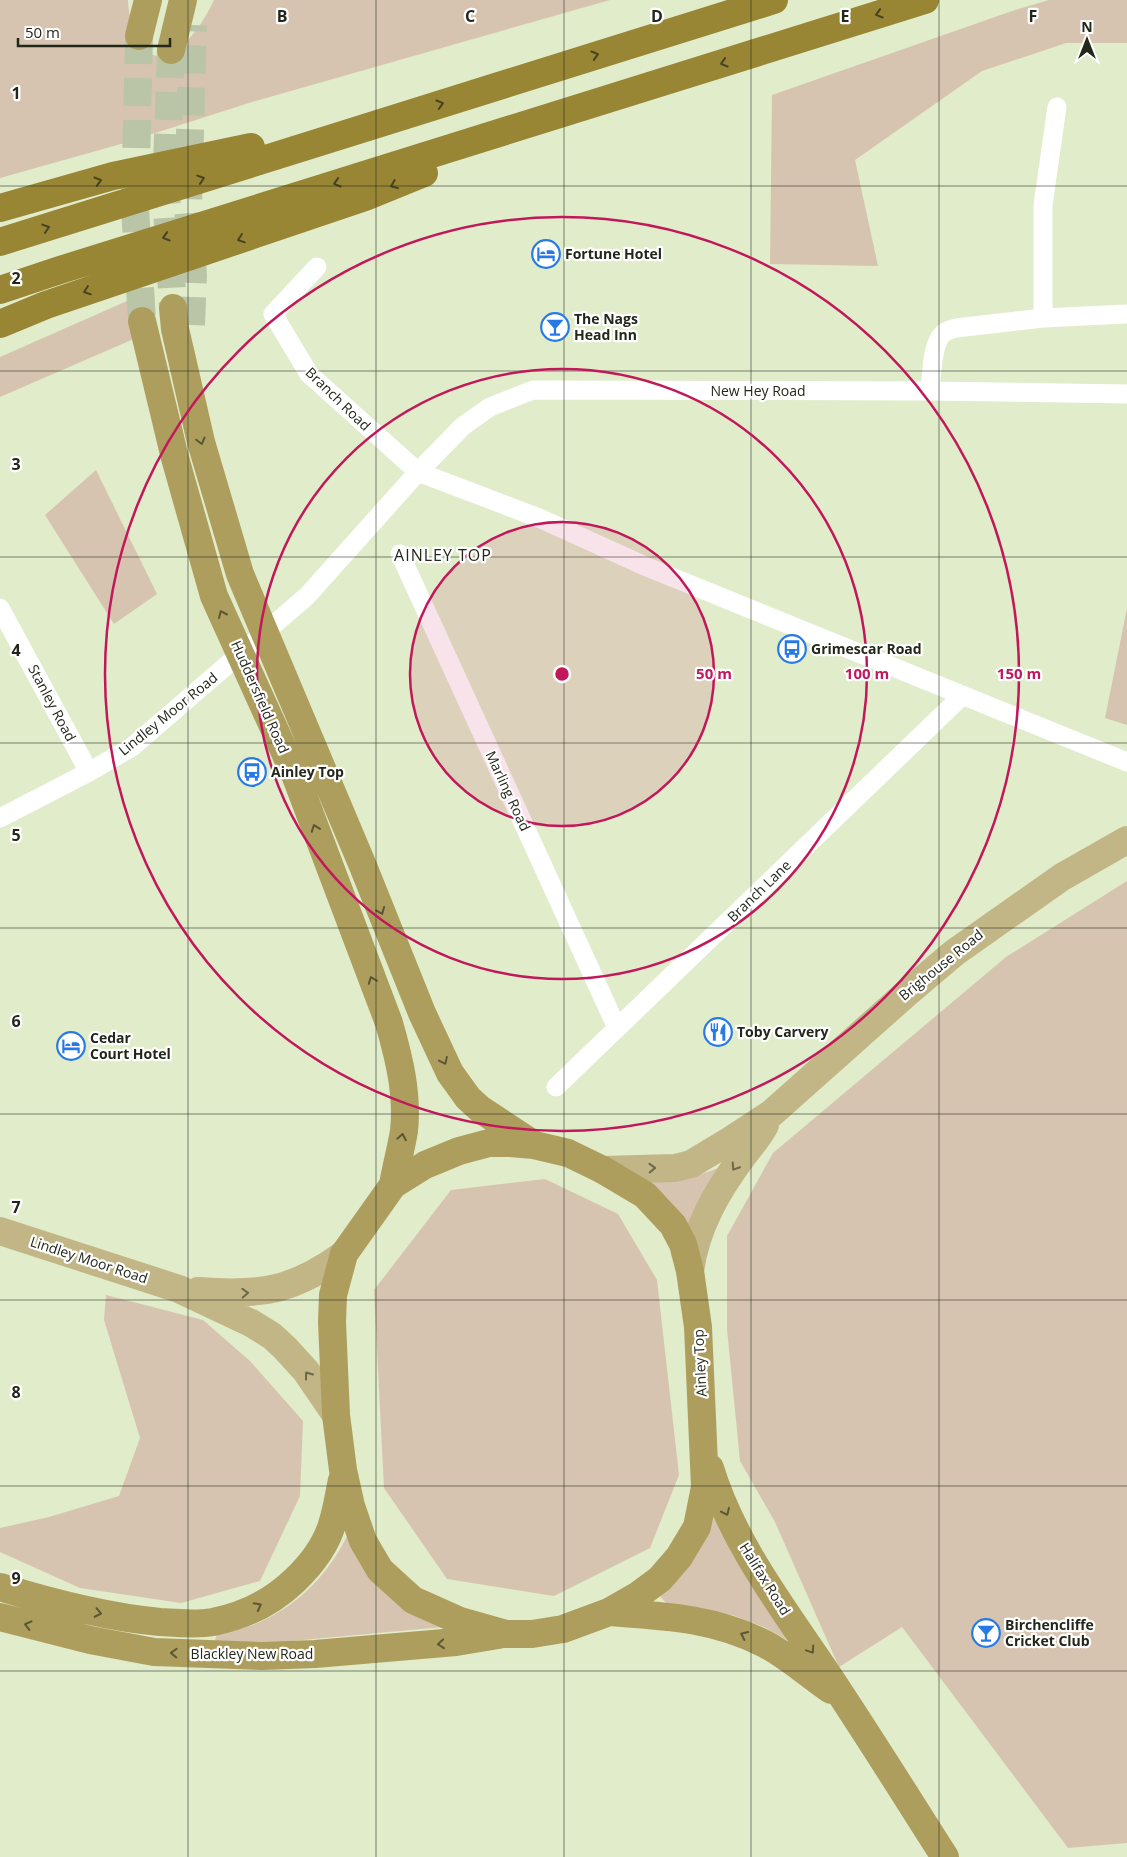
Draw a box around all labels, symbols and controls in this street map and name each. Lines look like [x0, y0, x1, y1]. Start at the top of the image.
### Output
text: B [277, 5, 287, 27]
text: C [465, 5, 475, 27]
text: D [651, 5, 663, 27]
text: E [841, 5, 850, 27]
text: F [1029, 5, 1037, 27]
one-way arrow [875, 9, 883, 19]
scale bar [18, 15, 170, 47]
north arrow [1062, 15, 1112, 65]
text: N [1081, 17, 1093, 36]
text: 50 m [25, 22, 60, 42]
one-way arrow [590, 51, 599, 61]
one-way arrow [720, 57, 728, 67]
text: 1 [11, 82, 21, 104]
one-way arrow [435, 99, 444, 109]
one-way arrow [197, 174, 205, 184]
one-way arrow [93, 176, 101, 186]
one-way arrow [334, 177, 342, 187]
one-way arrow [390, 179, 399, 189]
one-way arrow [42, 223, 50, 233]
one-way arrow [162, 231, 170, 241]
one-way arrow [237, 233, 245, 243]
hotel icon: Fortune Hotel [531, 239, 561, 269]
place label: Fortune Hotel [565, 244, 662, 263]
text: 2 [11, 267, 21, 289]
one-way arrow [83, 285, 91, 295]
place label: The Nags Head Inn [574, 309, 638, 344]
bar icon: The Nags Head Inn [540, 312, 570, 342]
street label: Branch Road [302, 363, 375, 434]
street label: New Hey Road [710, 381, 806, 400]
one-way arrow [195, 437, 206, 446]
text: 3 [11, 453, 21, 475]
district label: AINLEY TOP [394, 544, 492, 566]
one-way arrow [218, 610, 229, 619]
bus stop icon: Grimescar Road [777, 634, 807, 664]
street label: Huddersfield Road [227, 637, 294, 756]
text: 4 [11, 639, 21, 661]
place label: Grimescar Road [811, 639, 922, 658]
street label: Stanley Road [24, 661, 81, 745]
text: 50 m [696, 663, 732, 683]
text: 100 m [845, 663, 889, 683]
text: 150 m [997, 663, 1041, 683]
centre of rings [553, 665, 571, 683]
street label: Lindley Moor Road [114, 668, 221, 759]
street label: Marling Road [482, 748, 535, 834]
bus stop icon: Ainley Top [237, 757, 267, 787]
place label: Ainley Top [271, 762, 344, 781]
text: 5 [11, 824, 21, 846]
one-way arrow [310, 824, 320, 832]
street label: Branch Lane [723, 855, 795, 926]
one-way arrow [375, 906, 386, 915]
street label: Brighouse Road [895, 925, 987, 1004]
one-way arrow [368, 976, 378, 984]
text: 6 [11, 1010, 21, 1032]
restaurant icon: Toby Carvery [703, 1017, 733, 1047]
place label: Toby Carvery [737, 1022, 829, 1041]
place label: Cedar Court Hotel [90, 1028, 171, 1063]
hotel icon: Cedar Court Hotel [56, 1031, 86, 1061]
one-way arrow [438, 1056, 449, 1065]
one-way arrow [397, 1133, 407, 1141]
one-way arrow [732, 1162, 741, 1171]
one-way arrow [648, 1163, 656, 1173]
text: 7 [11, 1196, 21, 1218]
street label: Lindley Moor Road [28, 1232, 150, 1287]
one-way arrow [241, 1288, 249, 1299]
street label: Ainley Top [688, 1329, 711, 1397]
one-way arrow [305, 1371, 314, 1381]
text: 8 [11, 1381, 21, 1403]
one-way arrow [720, 1507, 730, 1516]
street label: Halifax Road [736, 1539, 795, 1619]
text: 9 [11, 1567, 21, 1589]
one-way arrow [253, 1602, 262, 1612]
one-way arrow [93, 1607, 102, 1617]
place label: Birchencliffe Cricket Club [1005, 1615, 1094, 1650]
bar icon: Birchencliffe Cricket Club [971, 1618, 1001, 1648]
one-way arrow [25, 1620, 33, 1630]
one-way arrow [740, 1631, 749, 1642]
one-way arrow [437, 1638, 445, 1649]
street label: Blackley New Road [191, 1644, 313, 1663]
one-way arrow [805, 1644, 814, 1654]
one-way arrow [170, 1648, 178, 1658]

